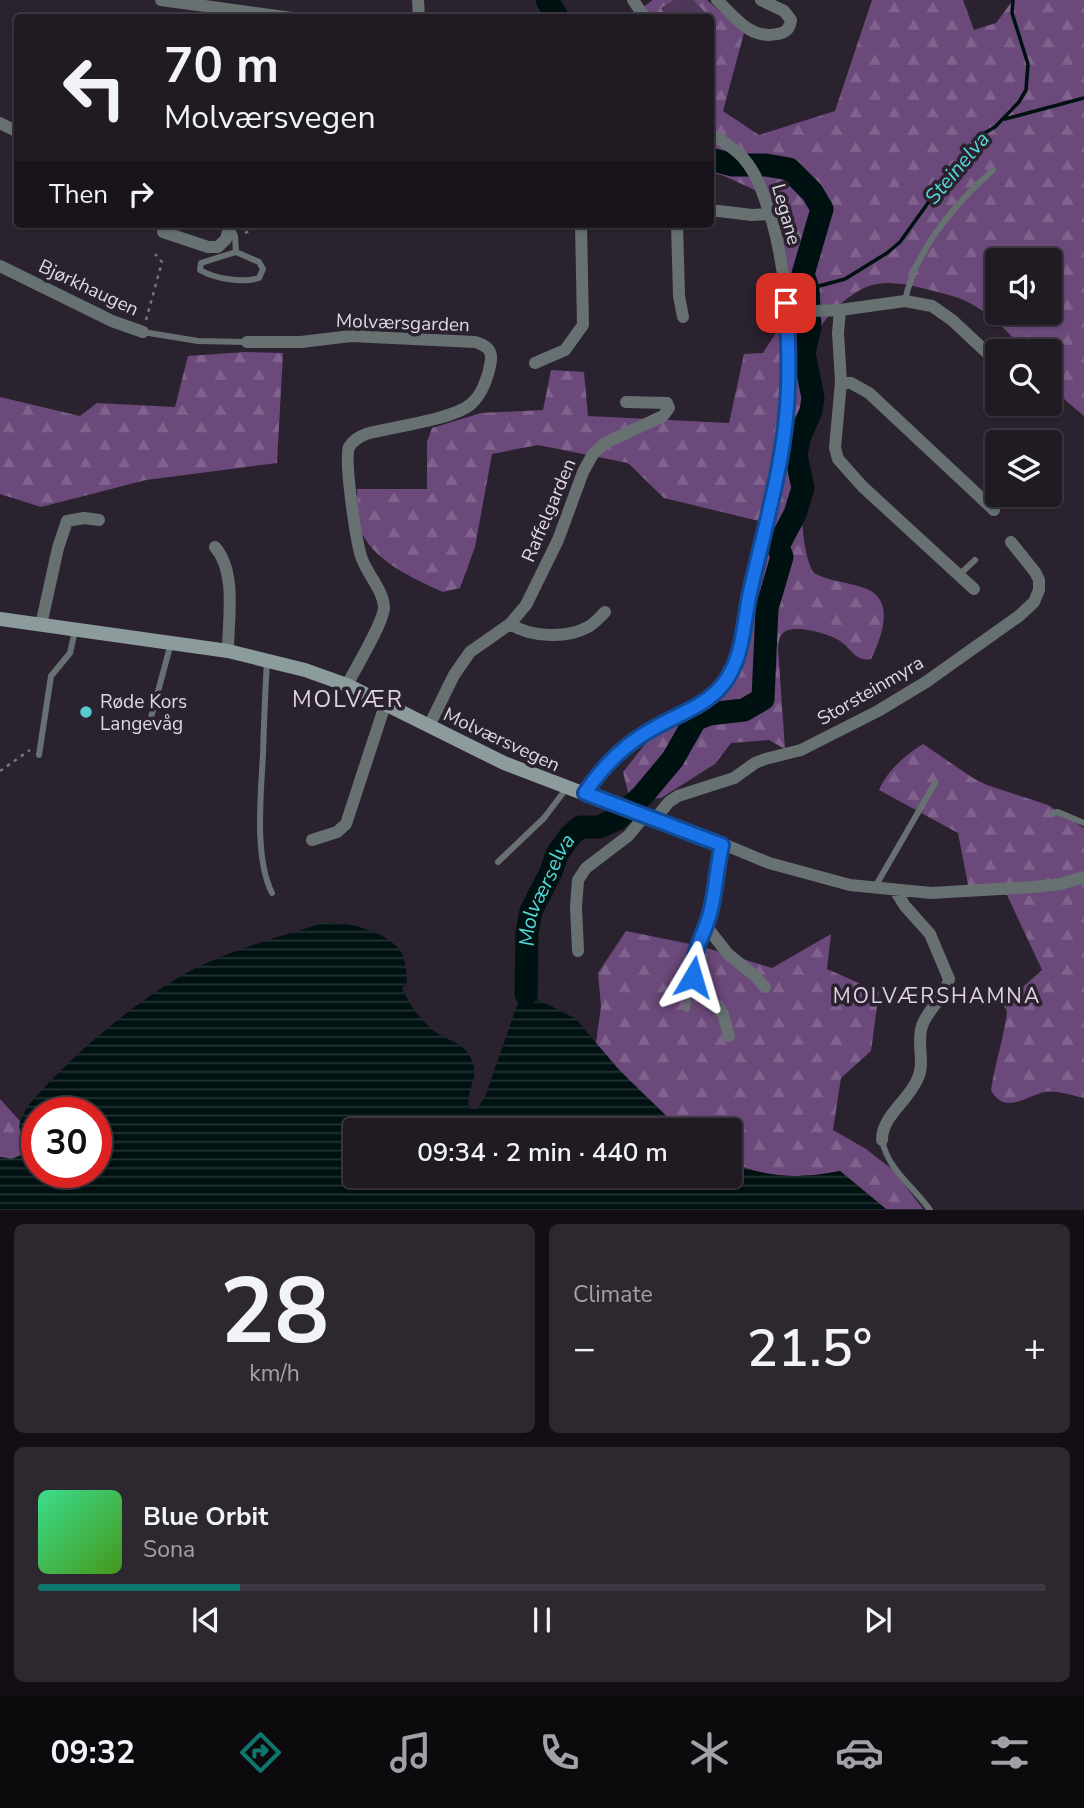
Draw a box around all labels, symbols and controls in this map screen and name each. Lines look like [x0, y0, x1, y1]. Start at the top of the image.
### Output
text: 70 m [164, 32, 279, 99]
icon: left [49, 42, 140, 133]
text: Molværsvegen [164, 96, 376, 139]
water label: Steinelva [918, 126, 996, 210]
icon: right [122, 175, 160, 213]
text: Then [49, 177, 108, 212]
street label: Legane [765, 181, 807, 248]
map controls [985, 248, 1062, 507]
button: sound [985, 248, 1062, 325]
street label: Bjørkhaugen [34, 253, 143, 322]
pin [756, 273, 816, 333]
icon: arrive [767, 284, 805, 322]
street label: Molværsgarden [336, 308, 470, 338]
button: search [985, 339, 1062, 416]
button: layers [985, 430, 1062, 507]
street label: Raffelgarden [515, 455, 582, 566]
street label: Storsteinmyra [812, 650, 929, 732]
district label: MOLVÆR [292, 684, 404, 715]
place label: Røde Kors Langevåg [100, 689, 187, 737]
street label: Molværsvegen [439, 702, 564, 778]
marker: Røde Kors Langevåg [78, 704, 94, 720]
water label: Molværselva [513, 828, 581, 947]
position arrow [656, 940, 730, 1014]
district label: MOLVÆRSHAMNA [833, 982, 1041, 1010]
speed limit sign: 30 [21, 1097, 112, 1188]
text: 09:34 · 2 min · 440 m [417, 1135, 668, 1170]
text: 28 [220, 1250, 329, 1374]
text: Climate [573, 1279, 653, 1310]
text: 21.5° [747, 1313, 872, 1384]
text: − [573, 1323, 596, 1374]
text: + [1023, 1323, 1046, 1374]
text: km/h [249, 1358, 300, 1389]
text: Blue Orbit [143, 1499, 268, 1534]
text: Sona [143, 1534, 195, 1565]
icon: previous [187, 1601, 225, 1639]
icon: pause [523, 1601, 561, 1639]
icon: next [859, 1601, 897, 1639]
icon: directions [236, 1728, 285, 1777]
icon: music [386, 1728, 435, 1777]
icon: phone [535, 1728, 584, 1777]
icon: climate [685, 1728, 734, 1777]
icon: car [835, 1728, 884, 1777]
icon: filters [985, 1728, 1034, 1777]
text: 09:32 [50, 1731, 135, 1774]

